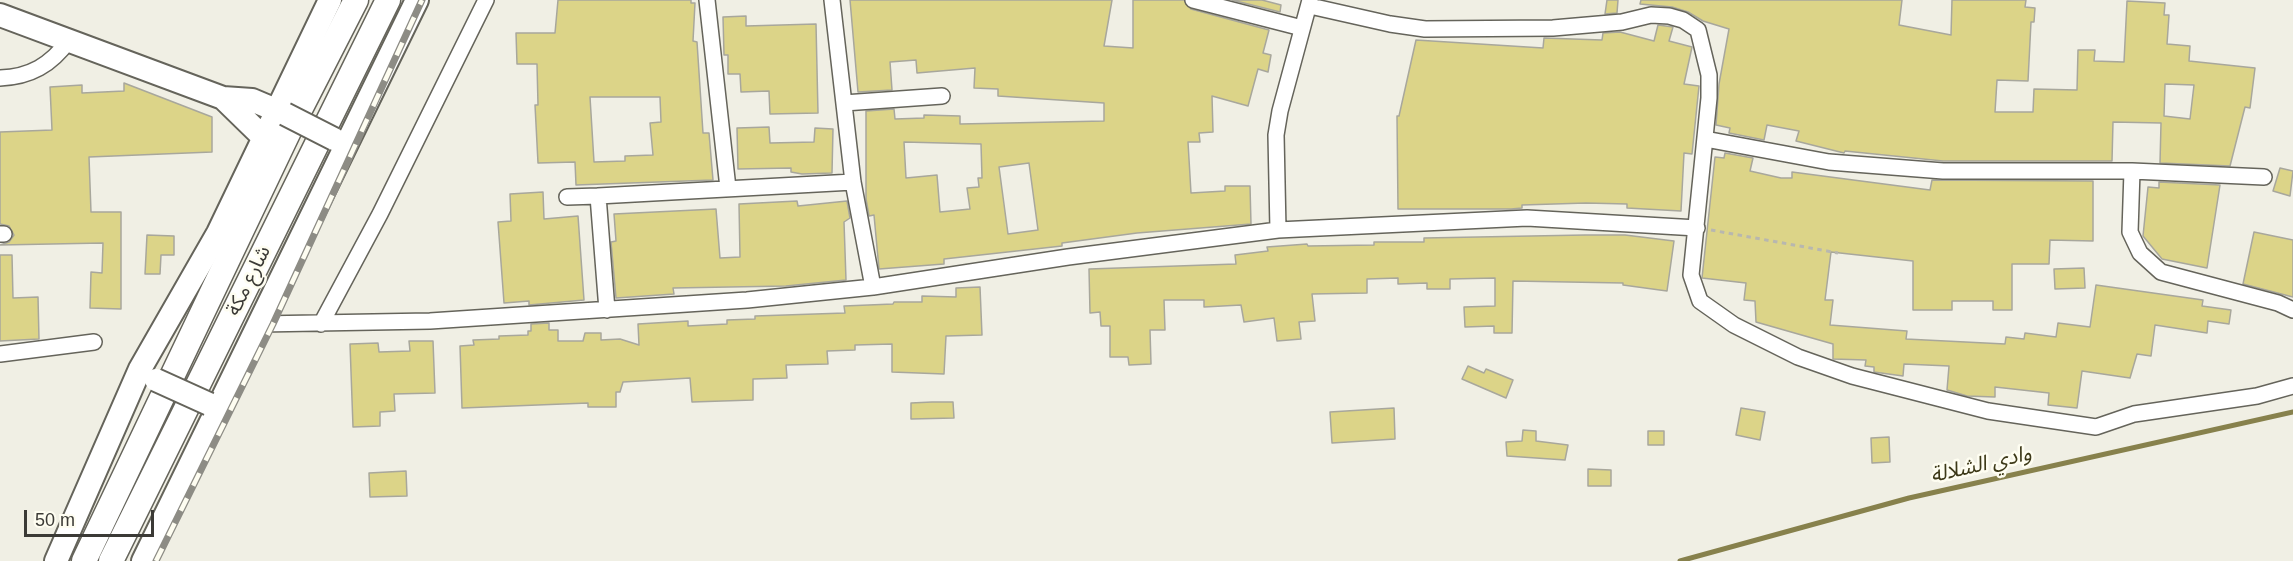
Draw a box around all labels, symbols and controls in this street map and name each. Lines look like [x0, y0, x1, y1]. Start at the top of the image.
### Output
street label: شارع مكة [222, 242, 276, 320]
water label: وادي الشلالة [1928, 441, 2034, 489]
scale bar [27, 498, 158, 536]
text: 50 m [35, 510, 75, 530]

